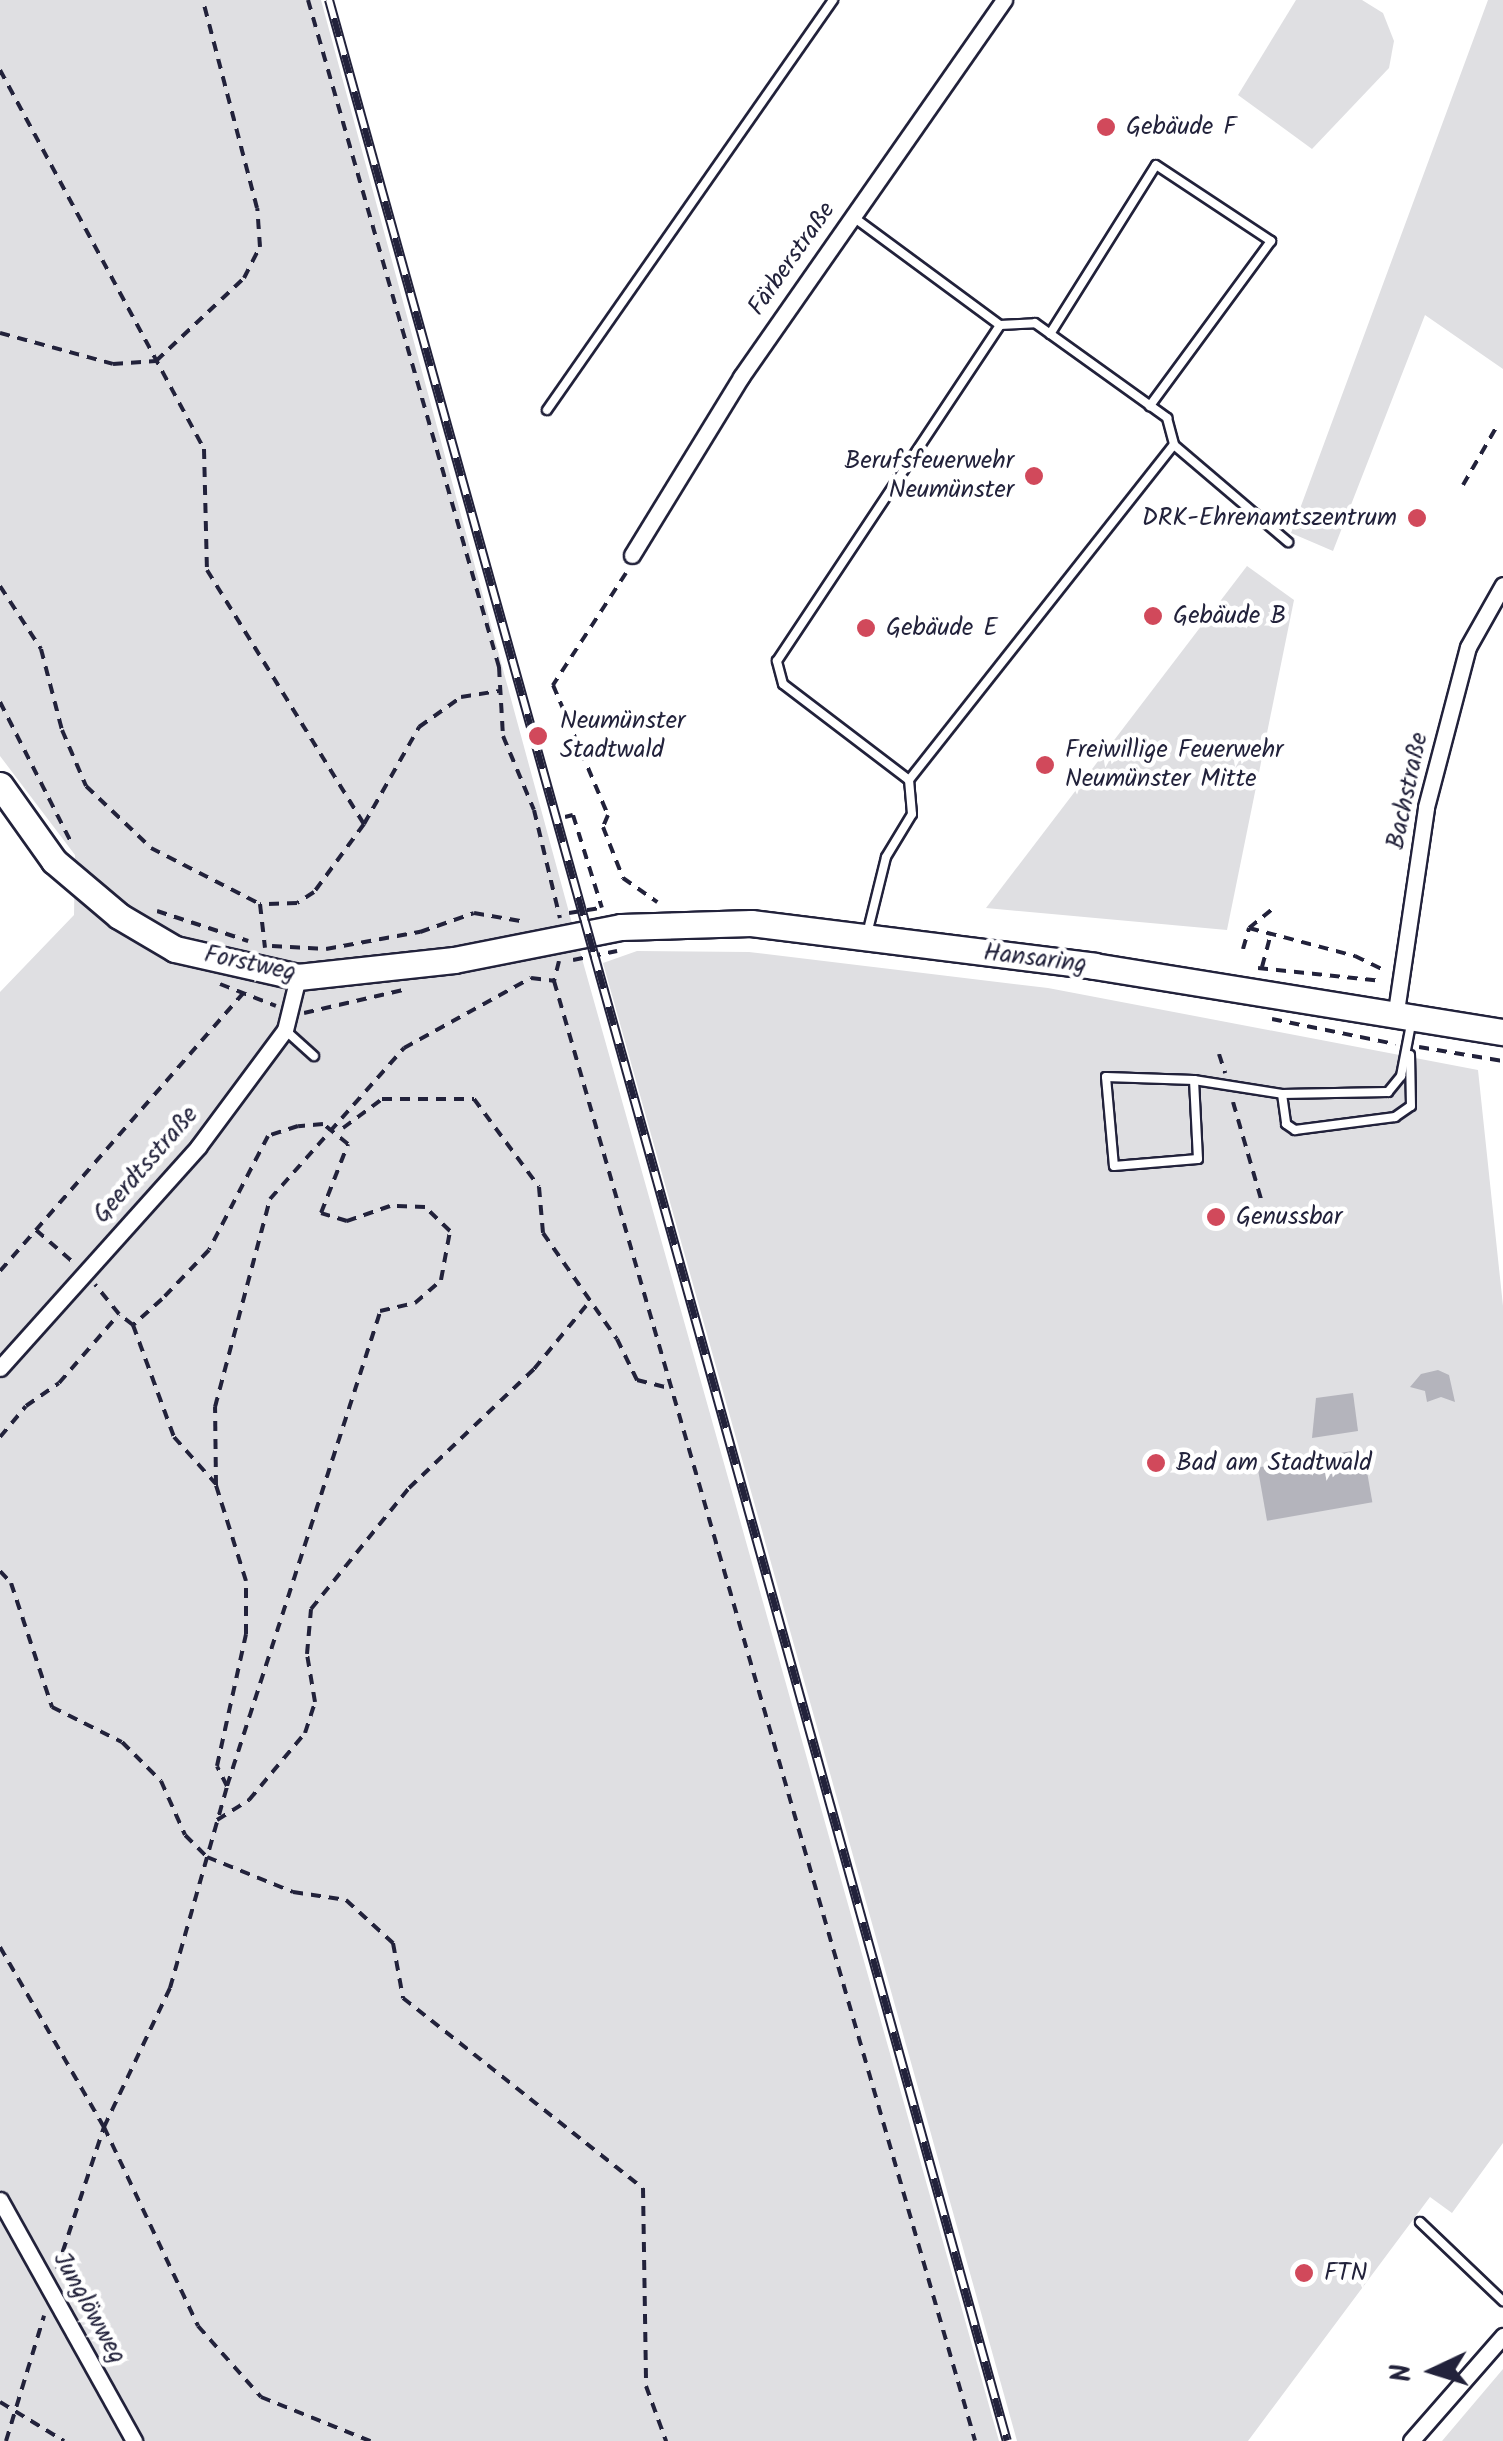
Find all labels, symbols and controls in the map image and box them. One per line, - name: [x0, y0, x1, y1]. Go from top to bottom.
- place label: Gebäude F: [1126, 112, 1236, 142]
- marker: Gebäude F: [1095, 116, 1117, 138]
- street label: Färberstraße: [742, 196, 842, 322]
- place label: Berufsfeuerwehr Neumünster: [845, 447, 1014, 506]
- marker: Berufsfeuerwehr Neumünster: [1023, 465, 1045, 487]
- place label: DRK-Ehrenamtszentrum: [1142, 503, 1397, 533]
- marker: DRK-Ehrenamtszentrum: [1406, 507, 1428, 529]
- place label: Gebäude B: [1173, 601, 1286, 631]
- marker: Gebäude B: [1142, 605, 1164, 627]
- place label: Gebäude E: [886, 613, 998, 643]
- marker: Gebäude E: [855, 617, 877, 639]
- place label: Neumünster Stadtwald: [560, 707, 685, 766]
- marker: Neumünster Stadtwald: [525, 723, 551, 749]
- street label: Bachstraße: [1381, 730, 1435, 852]
- place label: Freiwillige Feuerwehr Neumünster Mitte: [1065, 736, 1283, 795]
- marker: Freiwillige Feuerwehr Neumünster Mitte: [1034, 754, 1056, 776]
- street label: Hansaring: [982, 938, 1088, 980]
- street label: Forstweg: [201, 940, 299, 988]
- street label: Geerdtsstraße: [87, 1100, 205, 1230]
- place label: Genussbar: [1236, 1202, 1342, 1232]
- marker: Genussbar: [1205, 1206, 1227, 1228]
- place label: Bad am Stadtwald: [1176, 1448, 1372, 1478]
- marker: Bad am Stadtwald: [1145, 1452, 1167, 1474]
- street label: Junglöwweg: [46, 2247, 132, 2369]
- place label: FTN: [1324, 2258, 1367, 2288]
- marker: FTN: [1293, 2262, 1315, 2284]
- north arrow: [1383, 2321, 1483, 2421]
- text: N: [1380, 2363, 1426, 2384]

